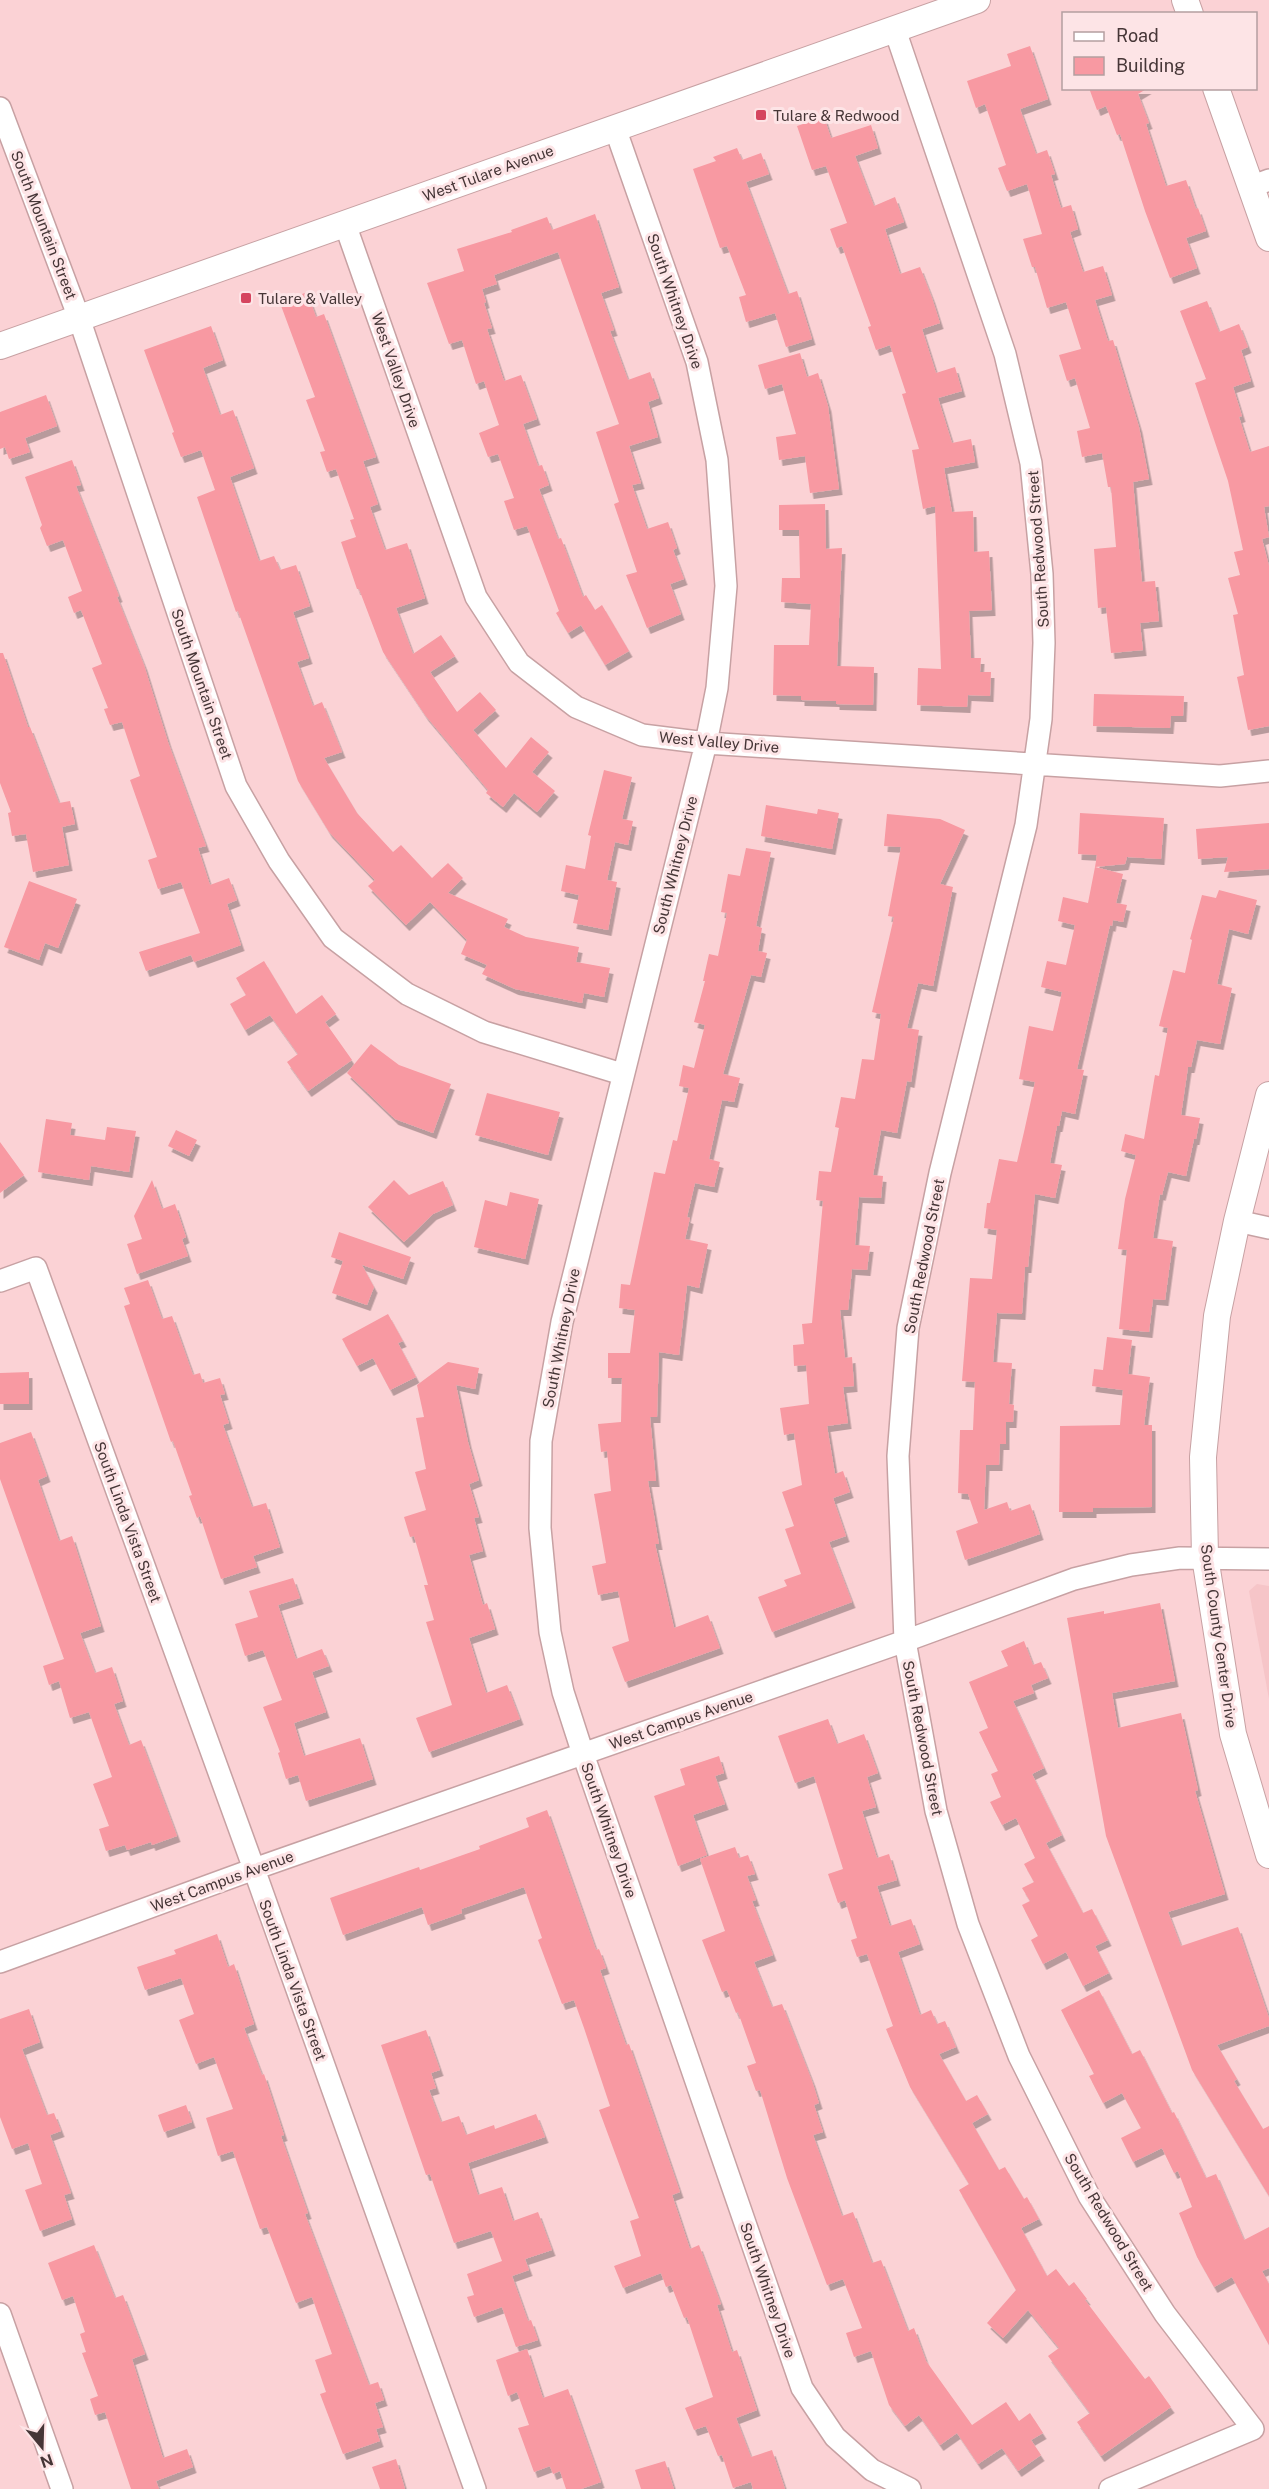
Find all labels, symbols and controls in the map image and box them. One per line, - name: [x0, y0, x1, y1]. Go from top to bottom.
- legend: [1062, 12, 1257, 90]
- text: Road: [1116, 25, 1159, 46]
- text: Building: [1116, 55, 1185, 76]
- place label: Tulare & Redwood: [773, 107, 900, 124]
- marker: Tulare & Redwood: [754, 108, 768, 122]
- street label: West Tulare Avenue: [420, 141, 556, 205]
- street label: South Mountain Street: [8, 148, 80, 302]
- street label: South Whitney Drive: [644, 231, 706, 371]
- place label: Tulare & Valley: [258, 290, 362, 307]
- marker: Tulare & Valley: [239, 291, 253, 305]
- street label: West Valley Drive: [368, 310, 424, 430]
- street label: South Redwood Street: [1024, 470, 1052, 628]
- street label: South Mountain Street: [168, 606, 236, 762]
- street label: West Valley Drive: [658, 728, 780, 756]
- street label: South Whitney Drive: [650, 794, 700, 936]
- street label: South Redwood Street: [901, 1177, 947, 1335]
- street label: South Whitney Drive: [539, 1267, 583, 1409]
- street label: South Linda Vista Street: [91, 1439, 165, 1605]
- street label: South County Center Drive: [1198, 1543, 1240, 1729]
- street label: South Redwood Street: [900, 1659, 946, 1817]
- street label: West Campus Avenue: [607, 1687, 755, 1753]
- street label: South Whitney Drive: [578, 1760, 640, 1900]
- street label: West Campus Avenue: [148, 1847, 296, 1915]
- street label: South Linda Vista Street: [256, 1897, 330, 2063]
- street label: South Redwood Street: [1061, 2150, 1157, 2294]
- street label: South Whitney Drive: [737, 2220, 799, 2360]
- north arrow: [12, 2417, 72, 2477]
- text: N: [38, 2450, 56, 2472]

